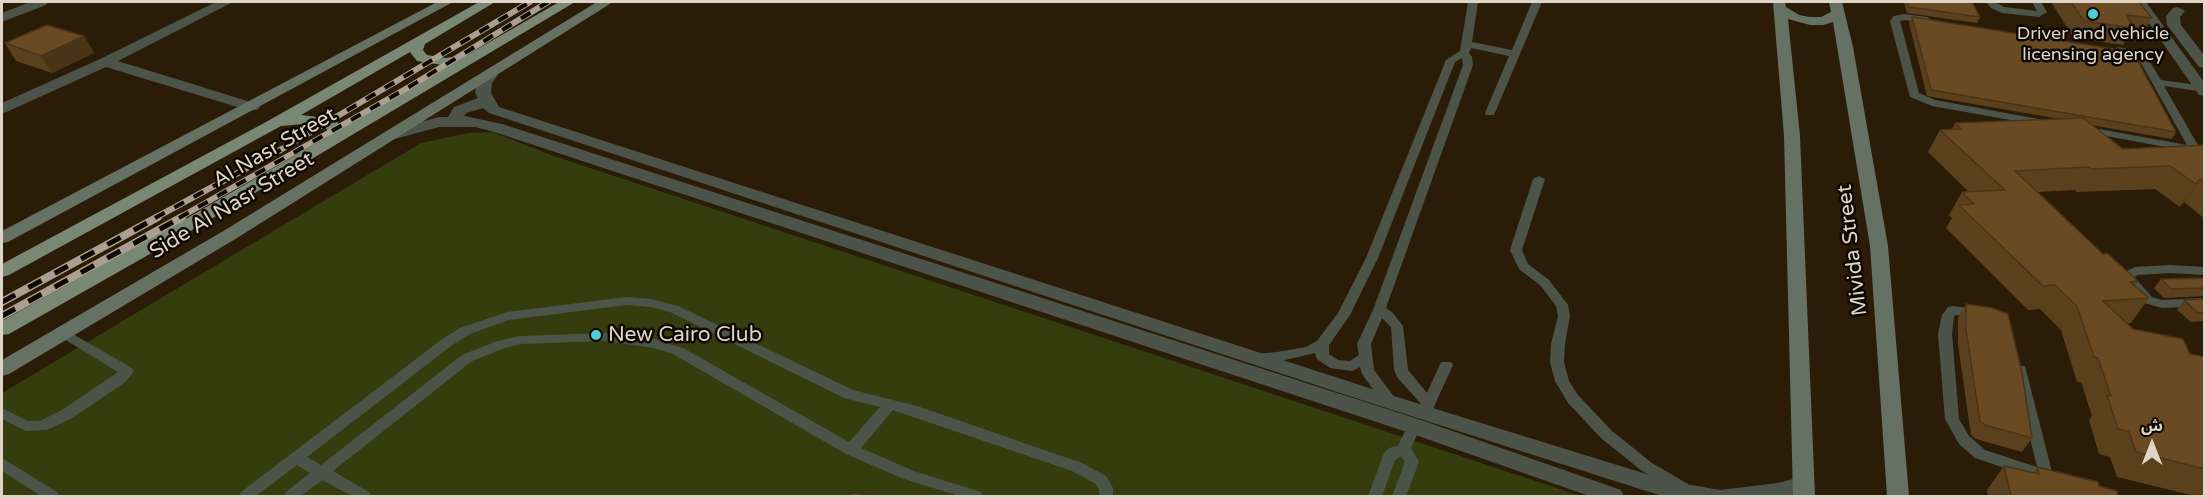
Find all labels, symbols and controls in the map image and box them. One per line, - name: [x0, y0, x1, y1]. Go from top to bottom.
- marker: Driver and vehicle licensing agency: [2086, 7, 2100, 21]
- place label: Driver and vehicle licensing agency: [2017, 23, 2169, 66]
- street label: Al Nasr Street: [209, 102, 341, 194]
- street label: Side Al Nasr Street: [145, 147, 319, 265]
- street label: Mivida Street: [1832, 183, 1874, 317]
- place label: New Cairo Club: [608, 322, 762, 348]
- marker: New Cairo Club: [589, 328, 603, 342]
- north arrow: [2122, 414, 2182, 474]
- text: ش: [2141, 416, 2163, 436]

